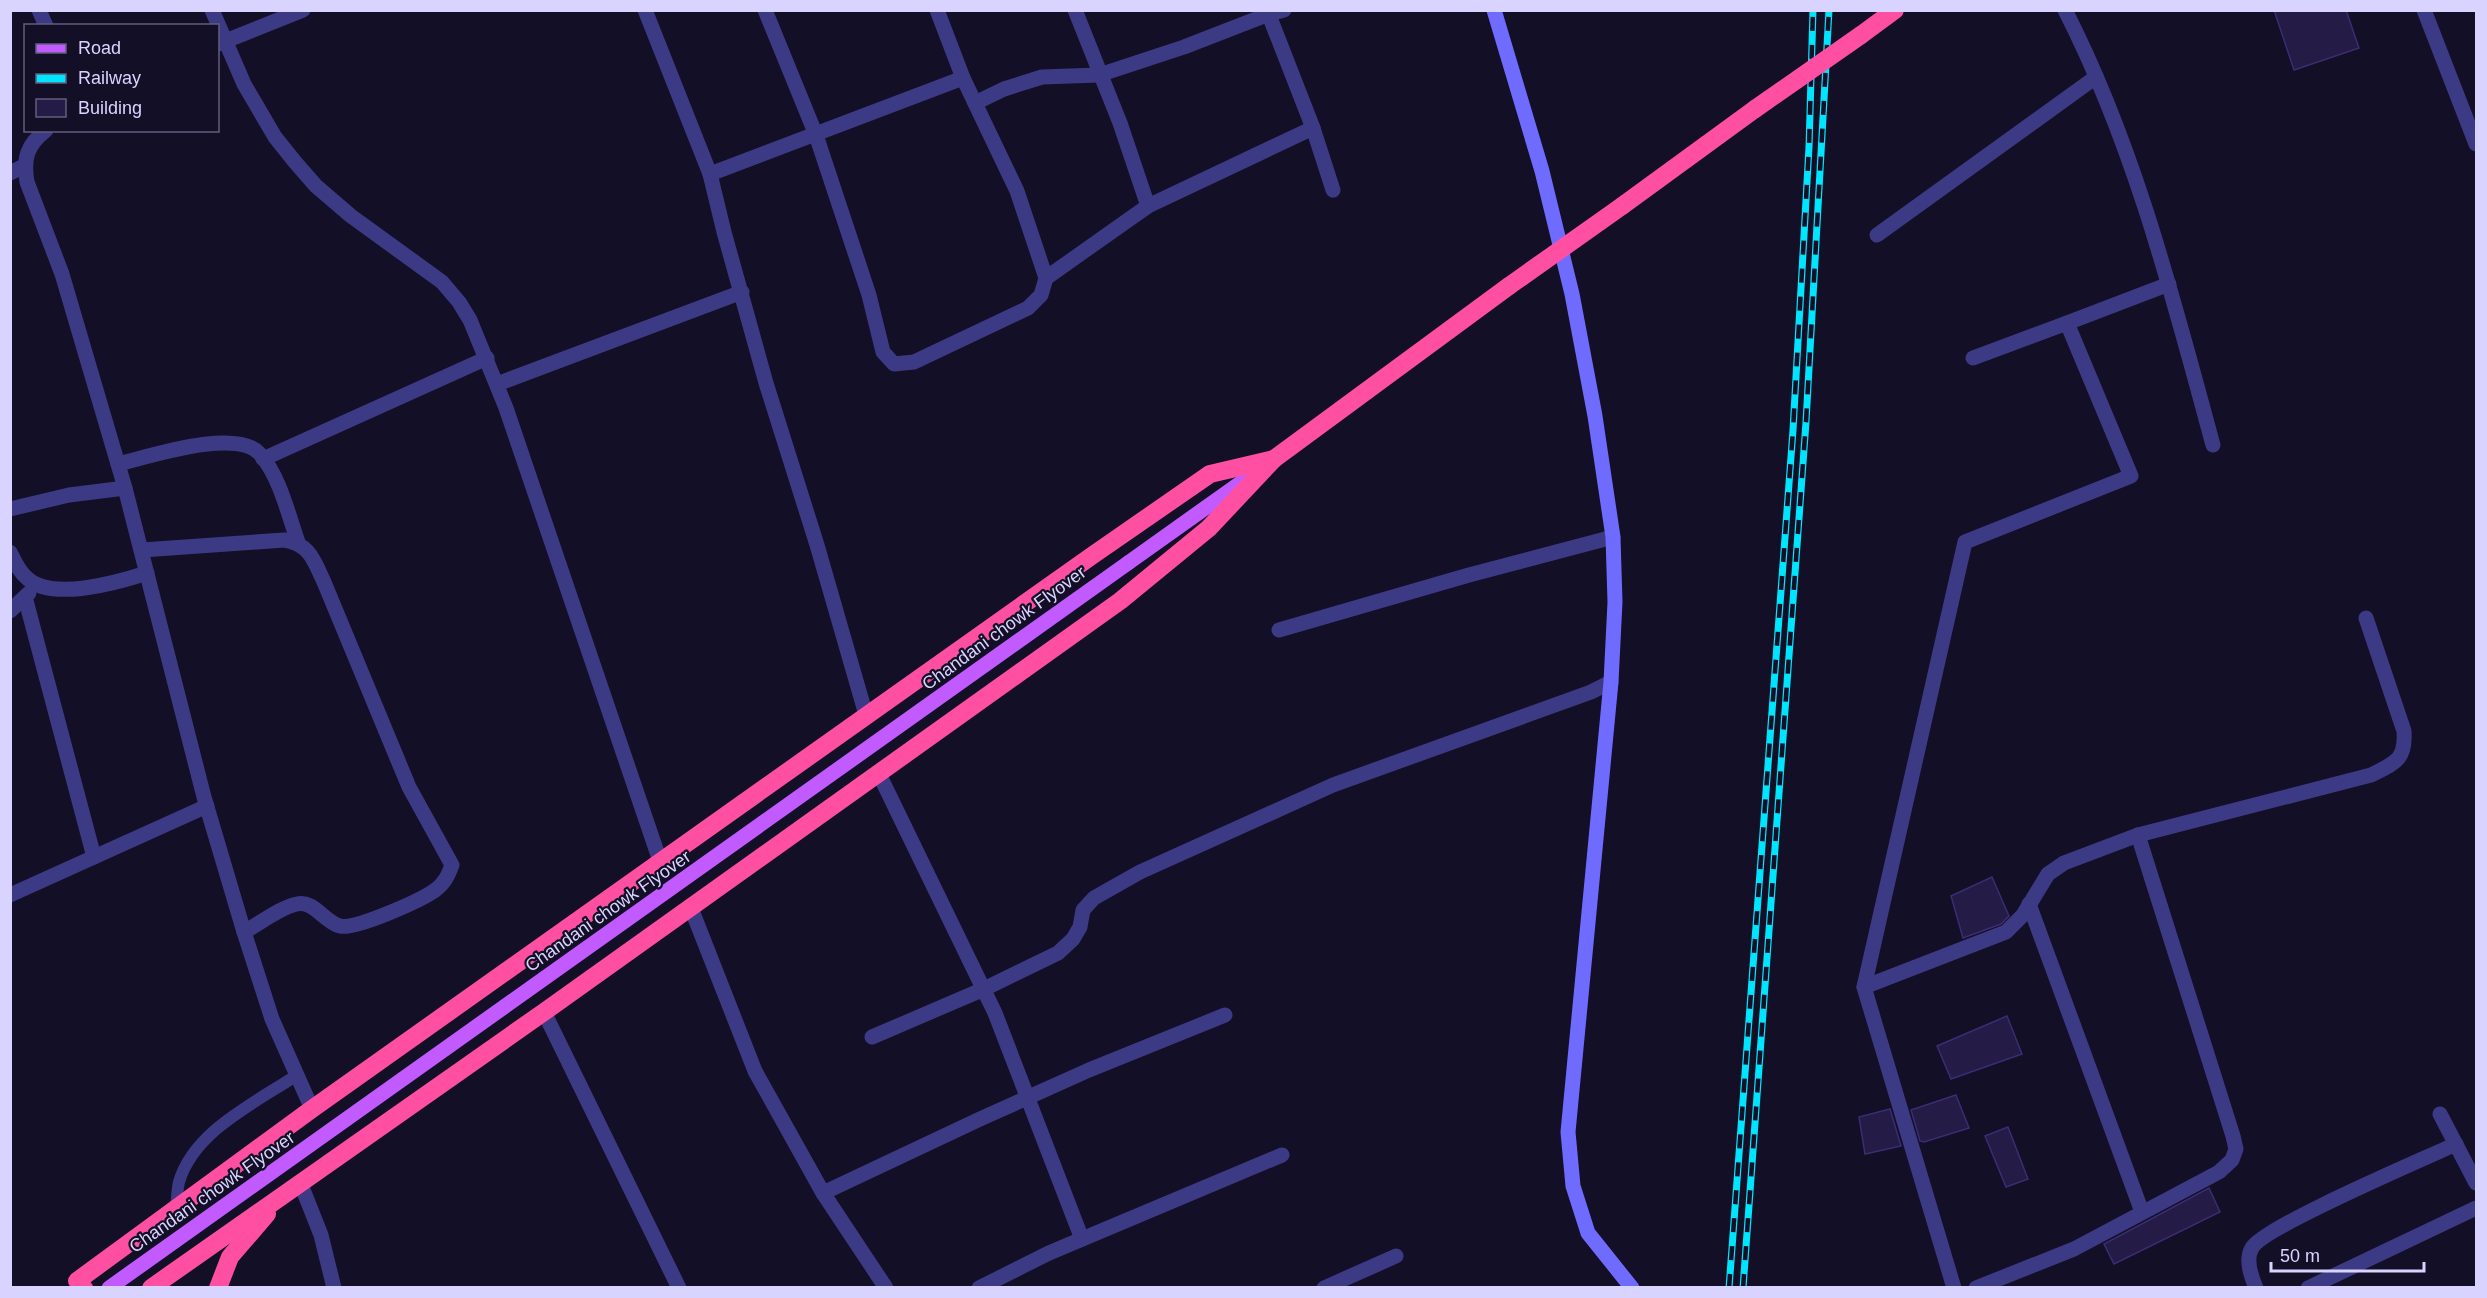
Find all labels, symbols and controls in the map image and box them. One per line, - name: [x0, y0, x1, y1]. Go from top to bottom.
- legend: [24, 24, 219, 132]
- text: Road: [78, 38, 121, 58]
- text: Railway: [78, 68, 141, 88]
- text: Building: [78, 98, 142, 118]
- street label: Chandani chowk Flyover: [918, 562, 1090, 694]
- street label: Chandani chowk Flyover: [522, 846, 694, 976]
- street label: Chandani chowk Flyover: [126, 1127, 298, 1257]
- scale bar: [2271, 1235, 2424, 1273]
- text: 50 m: [2280, 1246, 2320, 1266]

